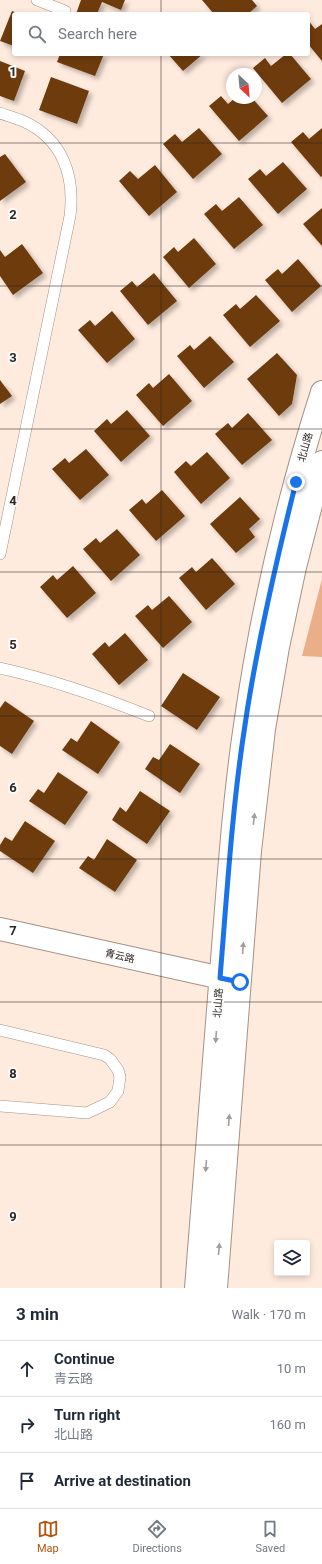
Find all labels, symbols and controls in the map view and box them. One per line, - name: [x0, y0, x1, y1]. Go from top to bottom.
- search box: [12, 12, 310, 56]
- icon: search: [26, 23, 48, 45]
- text: Search here: [58, 25, 137, 43]
- text: 1: [9, 64, 17, 79]
- north arrow: [226, 68, 262, 104]
- text: 2: [9, 207, 17, 222]
- text: 3: [9, 350, 17, 365]
- street label: 北山路: [296, 431, 314, 463]
- route end: [287, 473, 305, 491]
- text: 4: [9, 493, 17, 508]
- text: 5: [9, 637, 17, 652]
- text: 6: [9, 780, 17, 795]
- one-way arrow: [251, 812, 257, 825]
- text: 7: [9, 923, 17, 938]
- one-way arrow: [239, 942, 246, 954]
- street label: 青云路: [104, 947, 136, 965]
- route start: [231, 973, 249, 991]
- street label: 北山路: [211, 988, 225, 1018]
- one-way arrow: [212, 1031, 219, 1043]
- text: 8: [9, 1066, 17, 1081]
- one-way arrow: [226, 1114, 233, 1126]
- one-way arrow: [202, 1160, 209, 1173]
- text: 9: [9, 1209, 17, 1224]
- map controls: [274, 1240, 310, 1276]
- button: layers: [274, 1240, 310, 1276]
- one-way arrow: [216, 1243, 223, 1255]
- text: 3 min: [16, 1304, 59, 1324]
- text: Walk · 170 m: [231, 1307, 306, 1322]
- text: Continue: [54, 1350, 115, 1368]
- icon: ahead: [16, 1358, 38, 1380]
- text: 10 m: [277, 1361, 306, 1376]
- text: 青云路: [54, 1371, 93, 1386]
- text: Turn right: [54, 1406, 120, 1424]
- icon: right: [16, 1414, 38, 1436]
- text: 160 m: [269, 1417, 306, 1432]
- text: 北山路: [54, 1427, 93, 1442]
- icon: arrive: [16, 1470, 38, 1492]
- text: Arrive at destination: [54, 1472, 191, 1490]
- tab: Map: [37, 1518, 59, 1555]
- tab: Directions: [132, 1518, 182, 1555]
- tab: Saved: [255, 1518, 285, 1555]

